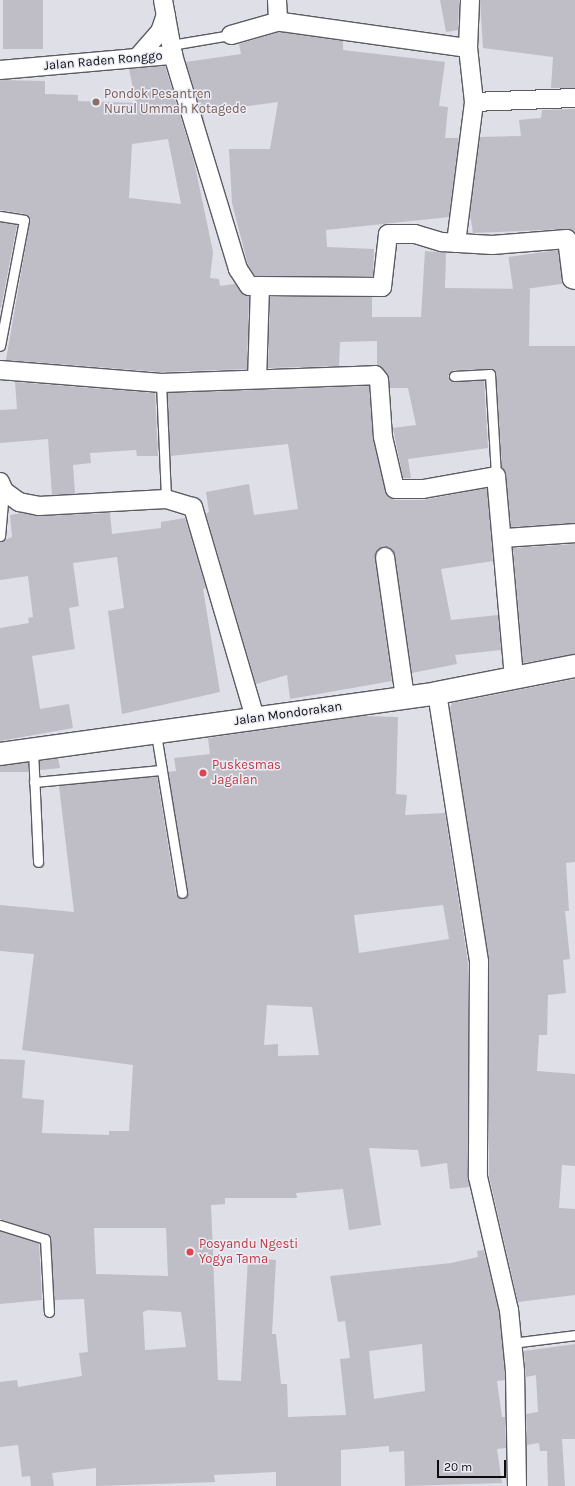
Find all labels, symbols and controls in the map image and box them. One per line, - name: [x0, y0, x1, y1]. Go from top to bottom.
- street label: Jalan Raden Ronggo: [43, 48, 163, 74]
- place label: Pondok Pesantren Nurul Ummah Kotagede: [104, 87, 246, 118]
- marker: Pondok Pesantren Nurul Ummah Kotagede: [91, 97, 101, 107]
- street label: Jalan Mondorakan: [233, 699, 343, 729]
- place label: Puskesmas Jagalan: [212, 758, 281, 789]
- marker: Puskesmas Jagalan: [197, 767, 209, 779]
- place label: Posyandu Ngesti Yogya Tama: [199, 1237, 298, 1268]
- marker: Posyandu Ngesti Yogya Tama: [184, 1246, 196, 1258]
- scale bar: [439, 1452, 508, 1478]
- text: 20 m: [444, 1460, 472, 1474]

